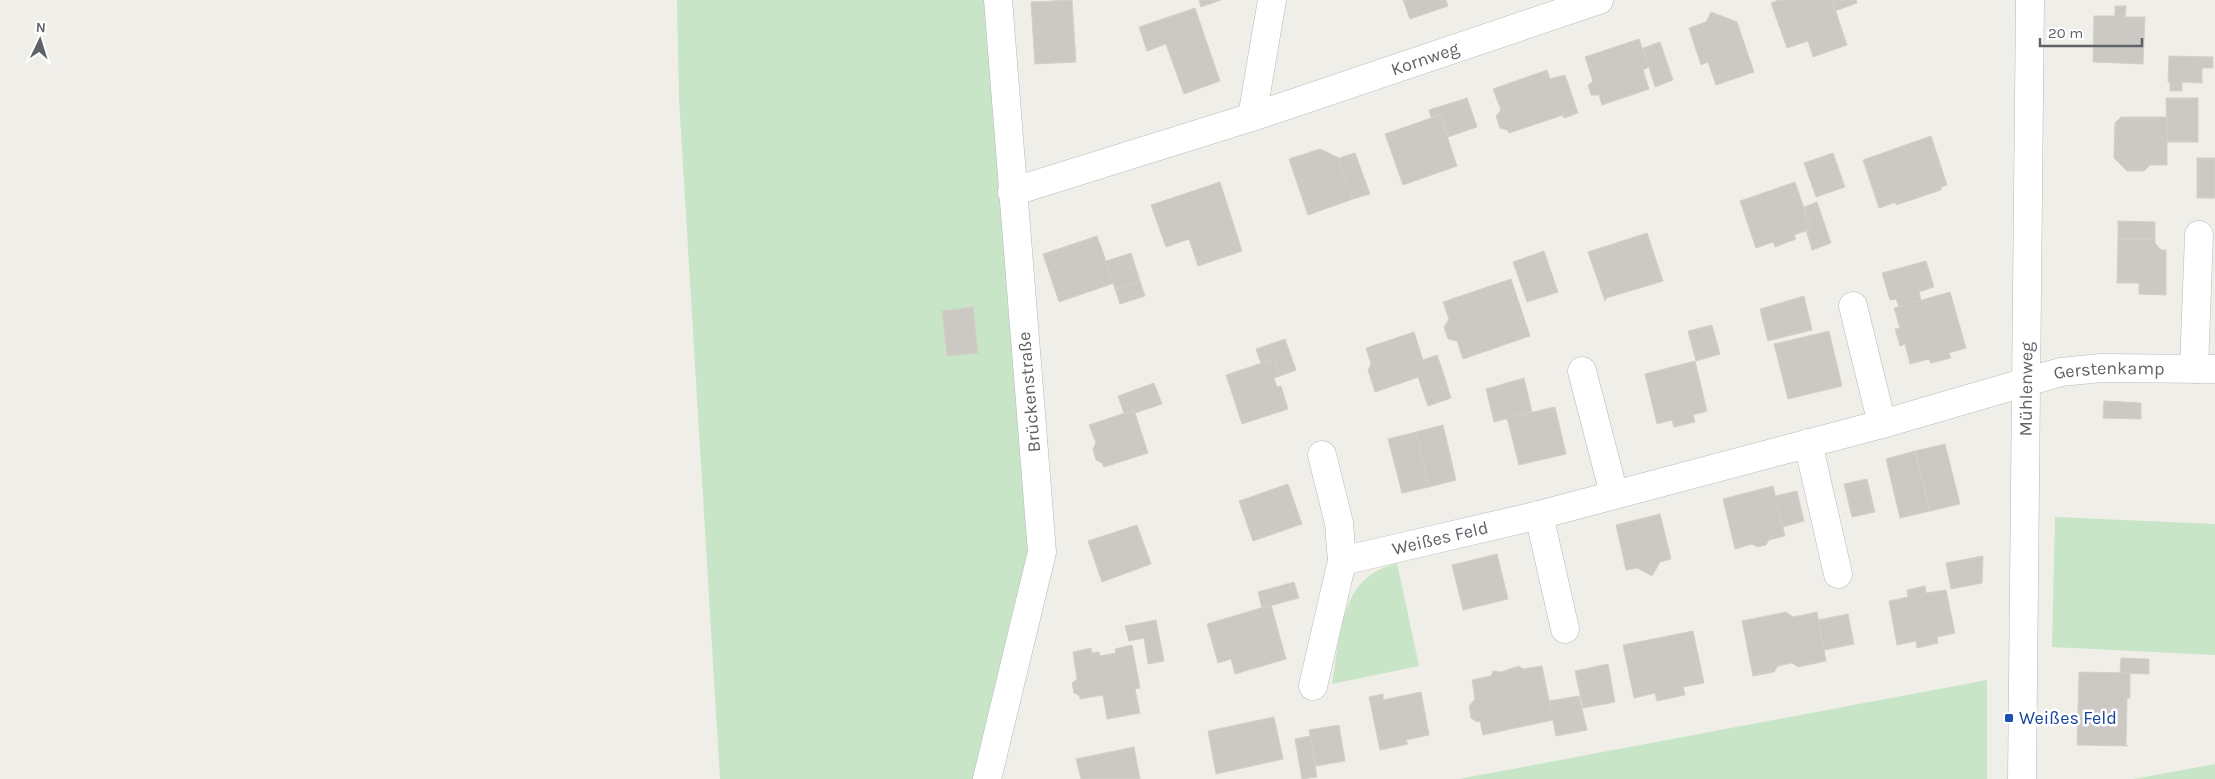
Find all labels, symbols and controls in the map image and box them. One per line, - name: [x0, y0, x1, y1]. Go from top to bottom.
- north arrow: [15, 15, 65, 65]
- scale bar: [2040, 15, 2142, 47]
- text: N: [35, 19, 46, 36]
- text: 20 m: [2048, 24, 2083, 42]
- street label: Kornweg: [1388, 37, 1462, 80]
- street label: Brückenstraße: [1013, 331, 1045, 453]
- street label: Mühlenweg: [2015, 342, 2037, 436]
- street label: Gerstenkamp: [2051, 357, 2165, 385]
- street label: Weißes Feld: [1390, 516, 1490, 560]
- place label: Weißes Feld: [2019, 707, 2117, 729]
- marker: Weißes Feld: [2003, 712, 2015, 724]

